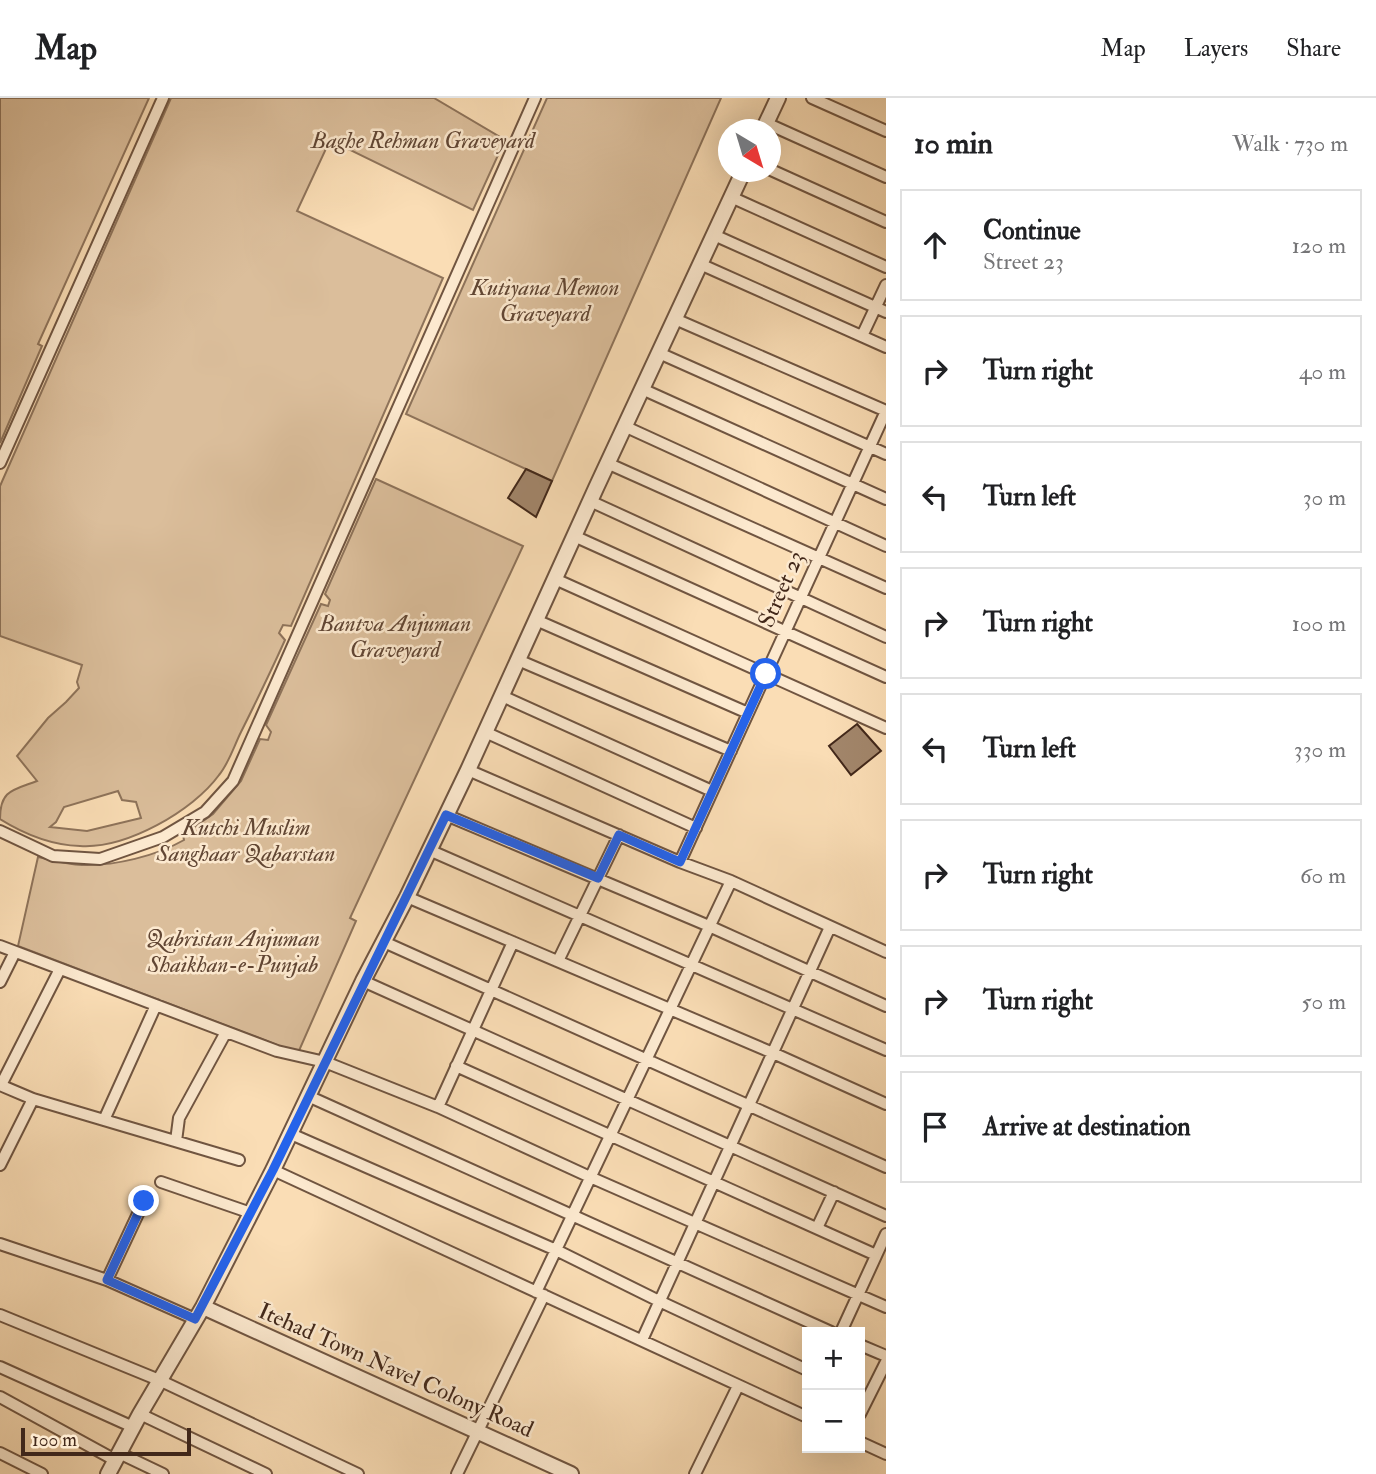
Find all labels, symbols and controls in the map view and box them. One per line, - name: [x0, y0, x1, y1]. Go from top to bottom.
- text: Map: [35, 28, 97, 69]
- text: Map: [1101, 33, 1146, 64]
- text: Layers: [1184, 33, 1248, 64]
- text: Share: [1286, 33, 1341, 64]
- north arrow: [718, 119, 781, 182]
- text: 10 min: [914, 125, 993, 162]
- park label: Baghe Rehman Graveyard: [310, 126, 536, 155]
- text: Walk · 730 m: [1232, 129, 1348, 158]
- text: Continue: [983, 215, 1081, 247]
- icon: ahead: [916, 226, 954, 264]
- text: 120 m: [1292, 231, 1346, 260]
- text: Street 23: [983, 247, 1064, 276]
- park label: Kutiyana Memon Graveyard: [470, 273, 620, 328]
- icon: right: [916, 352, 954, 390]
- text: Turn right: [983, 355, 1093, 387]
- text: 40 m: [1299, 357, 1346, 386]
- icon: left: [916, 478, 954, 516]
- text: Turn left: [983, 481, 1076, 513]
- text: 30 m: [1303, 483, 1346, 512]
- street label: Street 23: [751, 546, 811, 632]
- icon: right: [916, 604, 954, 642]
- text: Turn right: [983, 607, 1093, 639]
- park label: Bantva Anjuman Graveyard: [318, 609, 471, 664]
- text: 100 m: [1292, 609, 1346, 638]
- route start: [750, 658, 781, 689]
- icon: left: [916, 730, 954, 768]
- text: Turn left: [983, 733, 1076, 765]
- text: 330 m: [1294, 735, 1346, 764]
- park label: Kutchi Muslim Sanghaar Qabarstan: [156, 813, 336, 868]
- icon: right: [916, 856, 954, 894]
- text: Turn right: [983, 859, 1093, 891]
- text: 60 m: [1300, 861, 1346, 890]
- park label: Qabristan Anjuman Shaikhan-e-Punjab: [146, 924, 320, 979]
- icon: right: [916, 982, 954, 1020]
- text: Turn right: [983, 985, 1093, 1017]
- text: 50 m: [1302, 987, 1346, 1016]
- icon: arrive: [916, 1108, 954, 1146]
- text: Arrive at destination: [983, 1111, 1191, 1143]
- route end: [128, 1185, 159, 1216]
- street label: Itehad Town Navel Colony Road: [254, 1296, 538, 1444]
- map controls: [802, 1327, 865, 1453]
- button: +: [802, 1327, 865, 1390]
- button: −: [802, 1390, 865, 1453]
- scale bar: [21, 1425, 191, 1457]
- text: 100 m: [32, 1428, 77, 1452]

